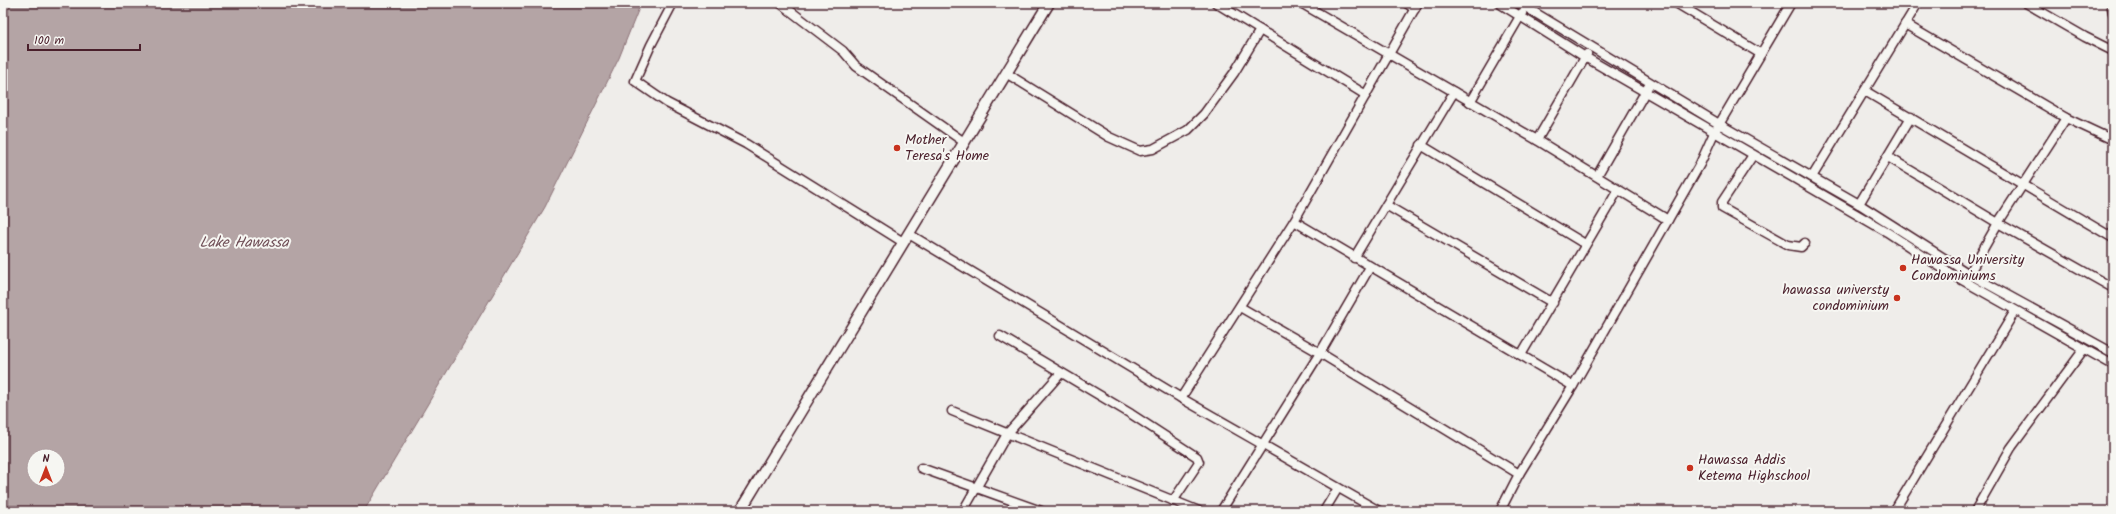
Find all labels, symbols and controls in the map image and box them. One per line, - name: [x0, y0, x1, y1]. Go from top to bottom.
- scale bar: [28, 26, 140, 52]
- text: 100 m: [34, 31, 65, 50]
- place label: Mother Teresa's Home: [905, 129, 990, 167]
- marker: Mother Teresa's Home: [892, 143, 902, 153]
- water label: Lake Hawassa: [199, 231, 289, 255]
- place label: Hawassa University Condominiums: [1911, 249, 2025, 287]
- marker: Hawassa University Condominiums: [1898, 263, 1908, 273]
- place label: hawassa universty condominium: [1783, 279, 1889, 317]
- marker: hawassa universty condominium: [1892, 293, 1902, 303]
- north arrow: [26, 448, 66, 488]
- place label: Hawassa Addis Ketema Highschool: [1698, 449, 1811, 487]
- text: N: [43, 450, 50, 468]
- marker: Hawassa Addis Ketema Highschool: [1685, 463, 1695, 473]

